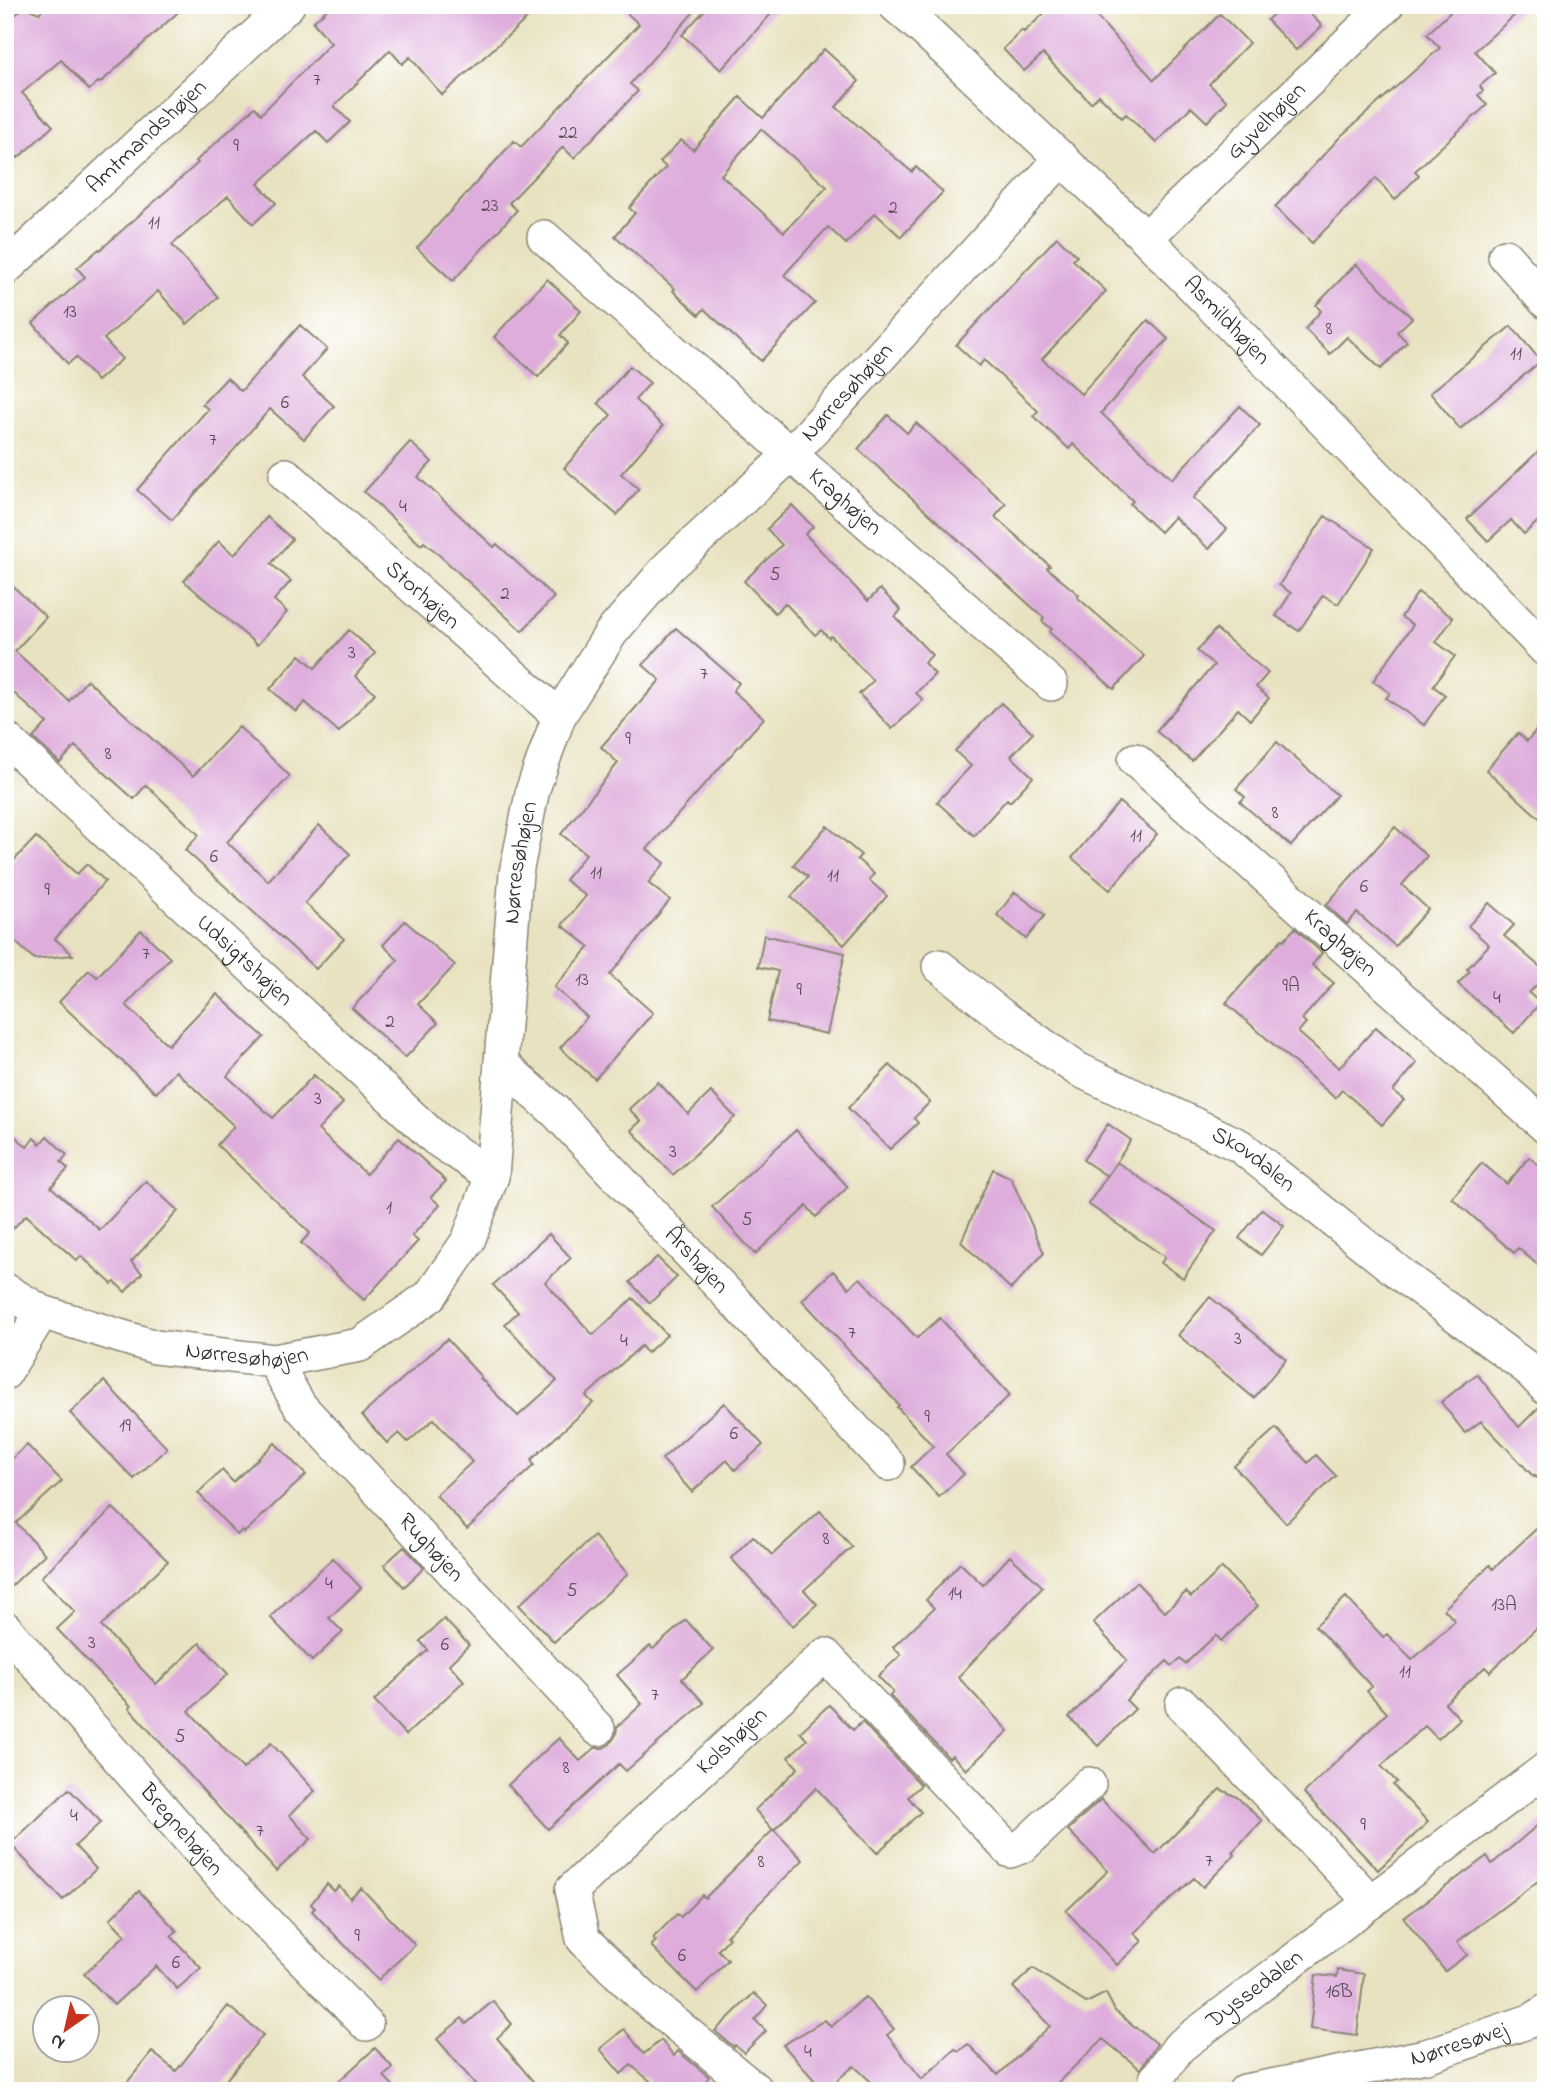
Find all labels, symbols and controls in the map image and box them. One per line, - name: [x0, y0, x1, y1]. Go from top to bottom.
- house number: 7: [313, 67, 321, 94]
- street label: Amtmandshøjen: [79, 72, 215, 202]
- street label: Gyvelhøjen: [1219, 75, 1314, 168]
- house number: 22: [559, 120, 577, 147]
- house number: 9: [233, 133, 239, 160]
- house number: 23: [481, 193, 499, 220]
- house number: 2: [888, 195, 898, 222]
- house number: 11: [148, 210, 160, 237]
- street label: Asmildhøjen: [1175, 269, 1278, 373]
- house number: 13: [63, 299, 77, 326]
- house number: 8: [1325, 316, 1333, 343]
- street label: Nørresøhøjen: [793, 336, 901, 449]
- house number: 11: [1510, 341, 1522, 368]
- house number: 6: [281, 390, 289, 417]
- house number: 7: [209, 427, 217, 454]
- street label: Kraghøjen: [801, 460, 889, 544]
- house number: 4: [399, 494, 407, 521]
- street label: Storhøjen: [378, 553, 467, 638]
- house number: 5: [770, 562, 781, 589]
- house number: 2: [500, 581, 510, 608]
- house number: 3: [348, 640, 356, 667]
- house number: 7: [700, 661, 708, 688]
- house number: 9: [625, 726, 631, 753]
- house number: 8: [104, 741, 112, 768]
- street label: Nørresøhøjen: [496, 798, 547, 925]
- house number: 8: [1271, 800, 1279, 827]
- house number: 11: [1130, 823, 1142, 850]
- house number: 6: [210, 844, 218, 871]
- house number: 11: [590, 860, 602, 887]
- house number: 11: [827, 863, 839, 890]
- house number: 6: [1360, 874, 1368, 901]
- house number: 9: [44, 877, 50, 904]
- street label: Kraghøjen: [1296, 901, 1384, 985]
- street label: Udsigtshøjen: [189, 907, 300, 1014]
- house number: 7: [142, 941, 150, 968]
- house number: 13: [575, 967, 589, 994]
- house number: 9A: [1282, 973, 1300, 1000]
- house number: 9: [796, 977, 802, 1004]
- house number: 4: [1493, 985, 1501, 1012]
- house number: 2: [385, 1009, 395, 1036]
- house number: 3: [314, 1086, 322, 1113]
- street label: Skovdalen: [1206, 1118, 1303, 1201]
- house number: 3: [669, 1139, 677, 1166]
- house number: 1: [386, 1195, 392, 1222]
- house number: 5: [742, 1207, 753, 1234]
- street label: Årshøjen: [656, 1219, 736, 1302]
- house number: 7: [848, 1320, 856, 1347]
- house number: 3: [1234, 1326, 1242, 1353]
- house number: 4: [620, 1328, 628, 1355]
- street label: Nørresøhøjen: [184, 1334, 311, 1378]
- house number: 9: [924, 1404, 930, 1431]
- house number: 19: [119, 1413, 131, 1440]
- house number: 6: [730, 1421, 738, 1448]
- street label: Rughøjen: [390, 1506, 471, 1590]
- house number: 8: [822, 1526, 830, 1553]
- house number: 4: [325, 1571, 333, 1598]
- house number: 5: [567, 1578, 578, 1605]
- house number: 14: [948, 1581, 962, 1608]
- house number: 13A: [1491, 1592, 1517, 1619]
- house number: 3: [88, 1630, 96, 1657]
- house number: 6: [441, 1632, 449, 1659]
- house number: 11: [1399, 1659, 1411, 1686]
- house number: 7: [651, 1682, 659, 1709]
- street label: Kolshøjen: [689, 1700, 775, 1783]
- house number: 5: [175, 1724, 186, 1751]
- house number: 8: [562, 1755, 570, 1782]
- street label: Bregnehøjen: [131, 1776, 231, 1884]
- house number: 4: [70, 1803, 78, 1830]
- house number: 9: [1360, 1812, 1366, 1839]
- house number: 7: [256, 1818, 264, 1845]
- house number: 7: [1205, 1848, 1213, 1875]
- house number: 8: [757, 1849, 765, 1876]
- house number: 9: [354, 1923, 360, 1950]
- street label: Dyssedalen: [1199, 1942, 1310, 2038]
- house number: 6: [678, 1943, 686, 1970]
- house number: 6: [172, 1950, 180, 1977]
- house number: 16B: [1325, 1979, 1353, 2006]
- north arrow: [32, 1994, 102, 2064]
- street label: Nørresøvej: [1408, 2013, 1513, 2075]
- text: N: [45, 2026, 71, 2056]
- house number: 4: [804, 2039, 812, 2066]

